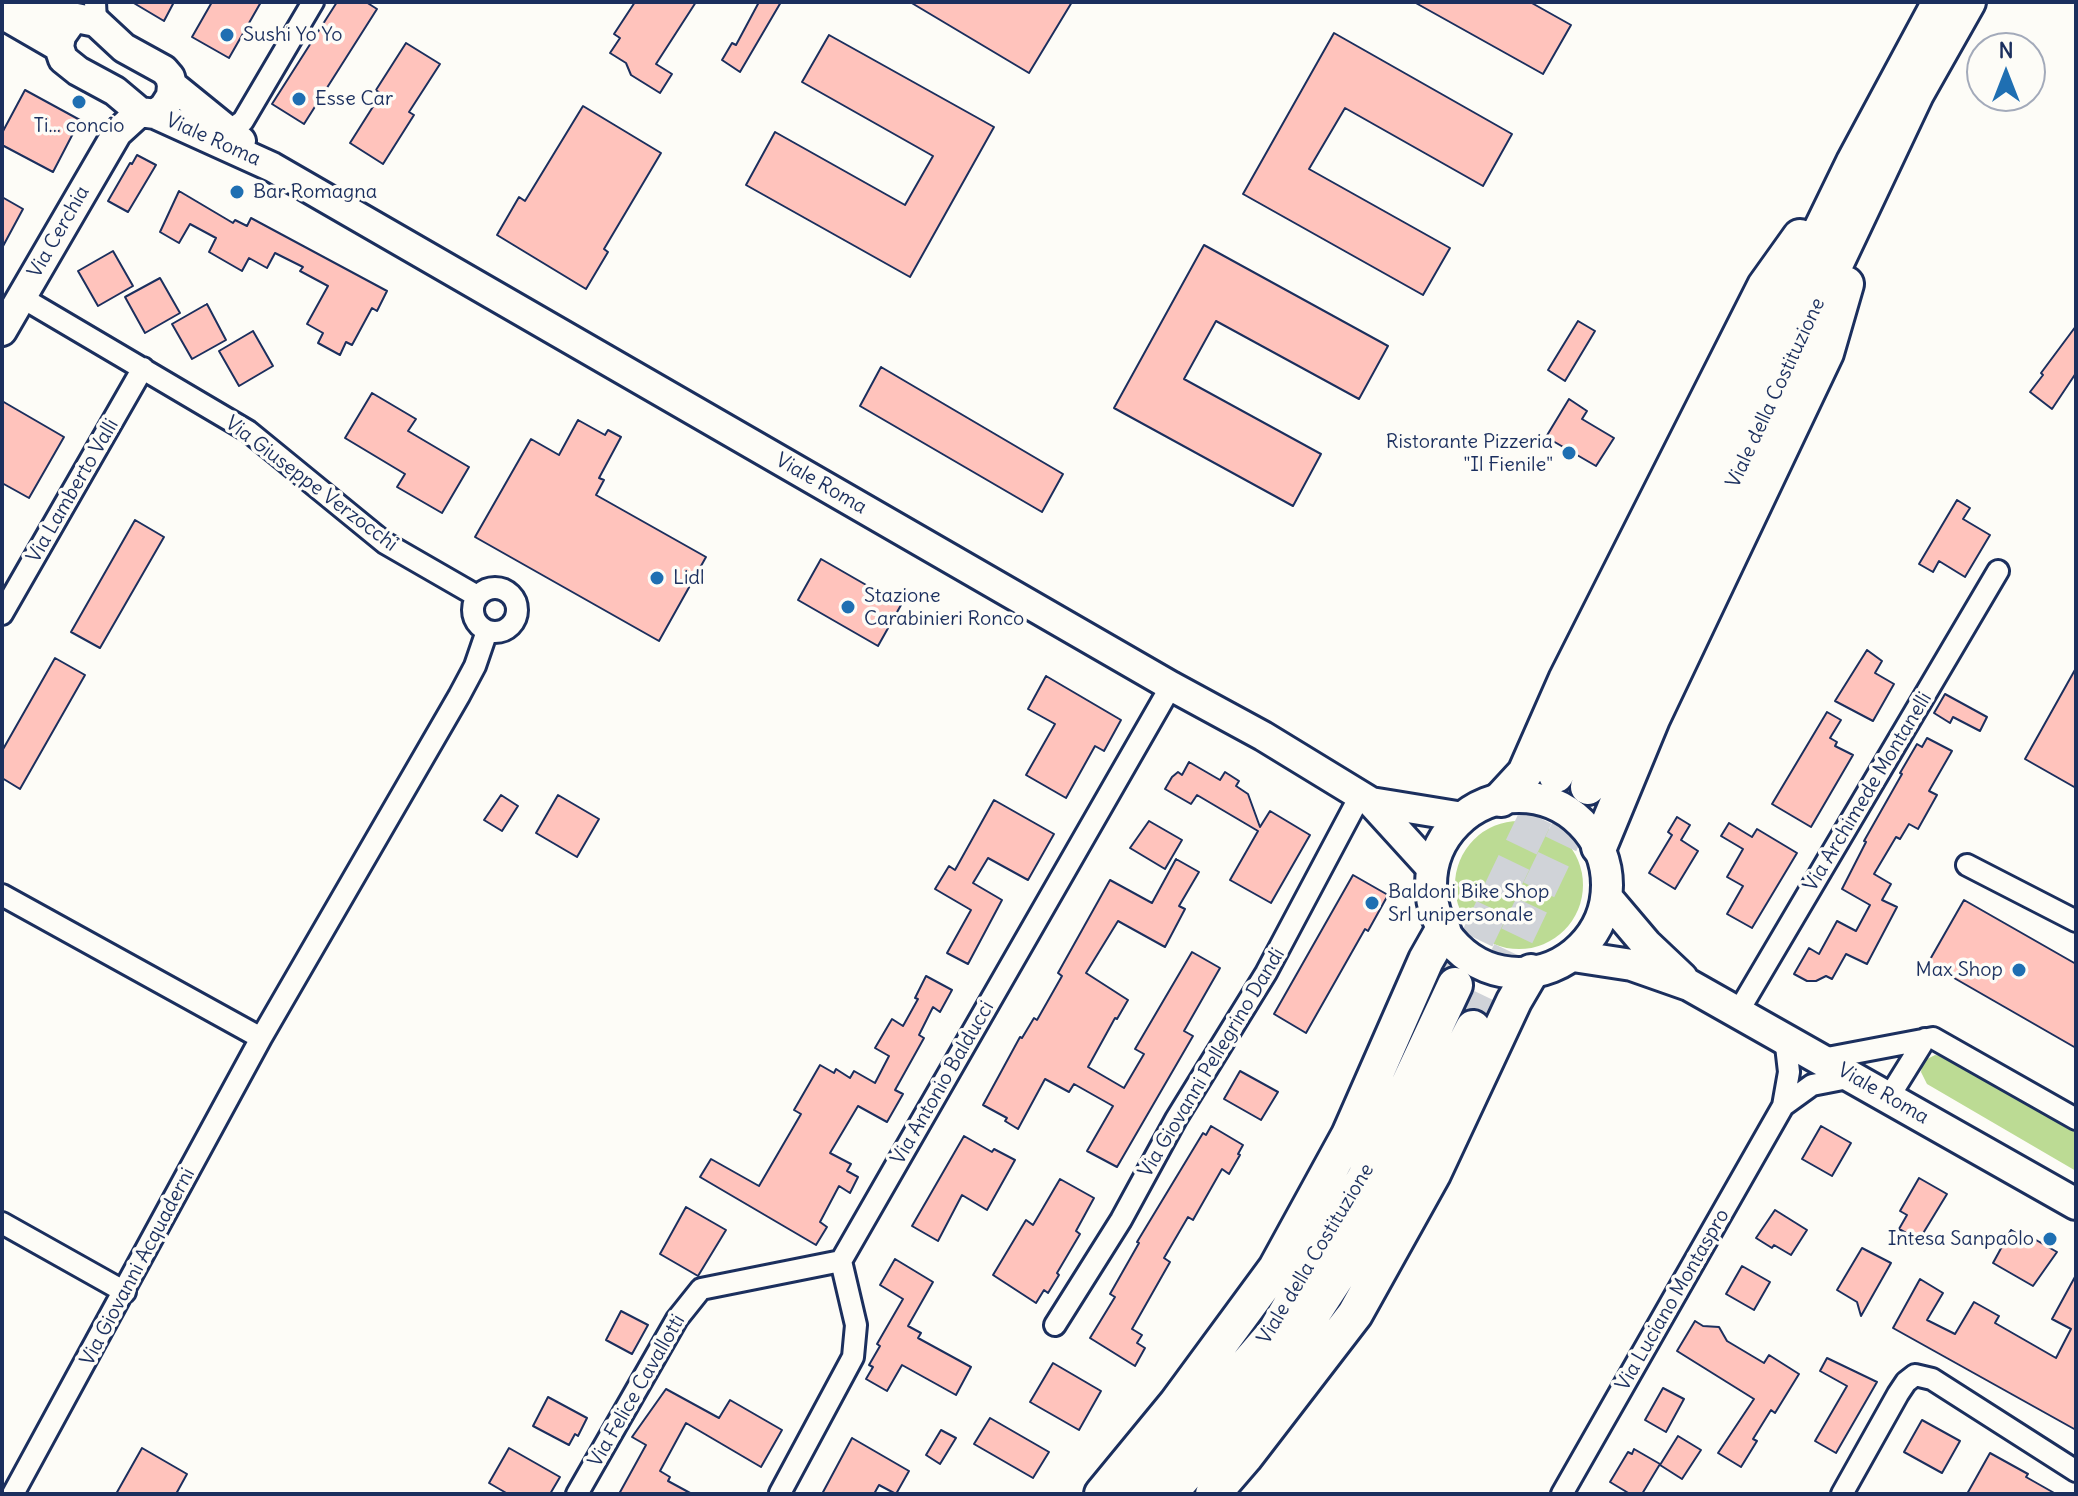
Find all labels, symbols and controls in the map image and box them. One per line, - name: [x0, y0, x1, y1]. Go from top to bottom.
- place label: Sushi Yo Yo: [243, 23, 342, 47]
- marker: Sushi Yo Yo: [218, 26, 236, 44]
- north arrow: [1966, 32, 2046, 112]
- text: N: [1998, 36, 2014, 64]
- place label: Esse Car: [315, 87, 393, 111]
- marker: Esse Car: [290, 90, 308, 108]
- marker: Ti... concio: [70, 93, 88, 111]
- street label: Viale Roma: [162, 108, 264, 172]
- place label: Ti... concio: [34, 114, 124, 138]
- place label: Bar Romagna: [253, 180, 377, 204]
- street label: Via Cerchia: [23, 182, 95, 282]
- marker: Bar Romagna: [228, 183, 246, 201]
- street label: Viale della Costituzione: [1721, 294, 1831, 492]
- street label: Via Giuseppe Verzocchi: [220, 411, 402, 557]
- street label: Via Lamberto Valli: [22, 415, 124, 567]
- place label: Ristorante Pizzeria "Il Fienile": [1386, 430, 1553, 477]
- marker: Ristorante Pizzeria "Il Fienile": [1560, 444, 1578, 462]
- street label: Viale Roma: [771, 448, 871, 520]
- place label: Lidl: [673, 566, 705, 590]
- marker: Lidl: [648, 569, 666, 587]
- place label: Stazione Carabinieri Ronco: [864, 584, 1024, 631]
- marker: Stazione Carabinieri Ronco: [839, 598, 857, 616]
- street label: Via Archimede Montanelli: [1799, 688, 1937, 896]
- place label: Baldoni Bike Shop Srl unipersonale: [1388, 880, 1549, 927]
- marker: Baldoni Bike Shop Srl unipersonale: [1363, 894, 1381, 912]
- street label: Via Giovanni Pellegrino Dandi: [1134, 944, 1290, 1182]
- place label: Max Shop: [1916, 958, 2003, 982]
- marker: Max Shop: [2010, 961, 2028, 979]
- street label: Via Antonio Balducci: [886, 997, 1000, 1169]
- street label: Viale Roma: [1833, 1058, 1933, 1130]
- street label: Viale della Costituzione: [1253, 1159, 1379, 1349]
- street label: Via Giovanni Acquaderni: [76, 1164, 200, 1370]
- street label: Via Luciano Montaspro: [1611, 1205, 1735, 1395]
- place label: Intesa Sanpaolo: [1888, 1227, 2034, 1251]
- marker: Intesa Sanpaolo: [2041, 1230, 2059, 1248]
- street label: Via Felice Cavallotti: [584, 1311, 690, 1471]

